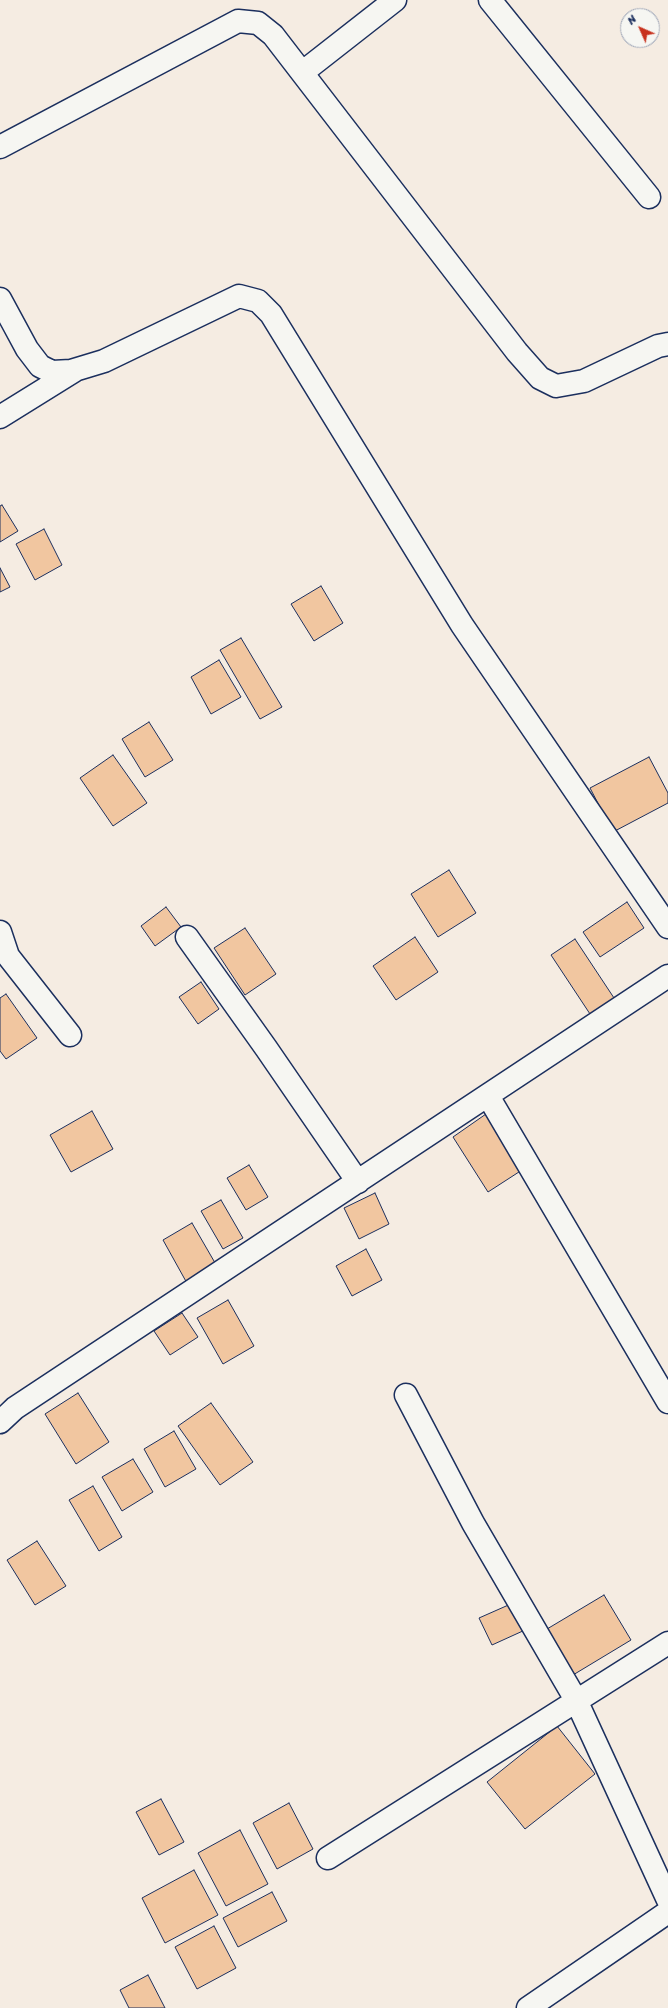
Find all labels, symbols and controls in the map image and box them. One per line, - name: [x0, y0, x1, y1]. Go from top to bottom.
- north arrow: [620, 8, 660, 48]
- text: N: [622, 10, 641, 29]

